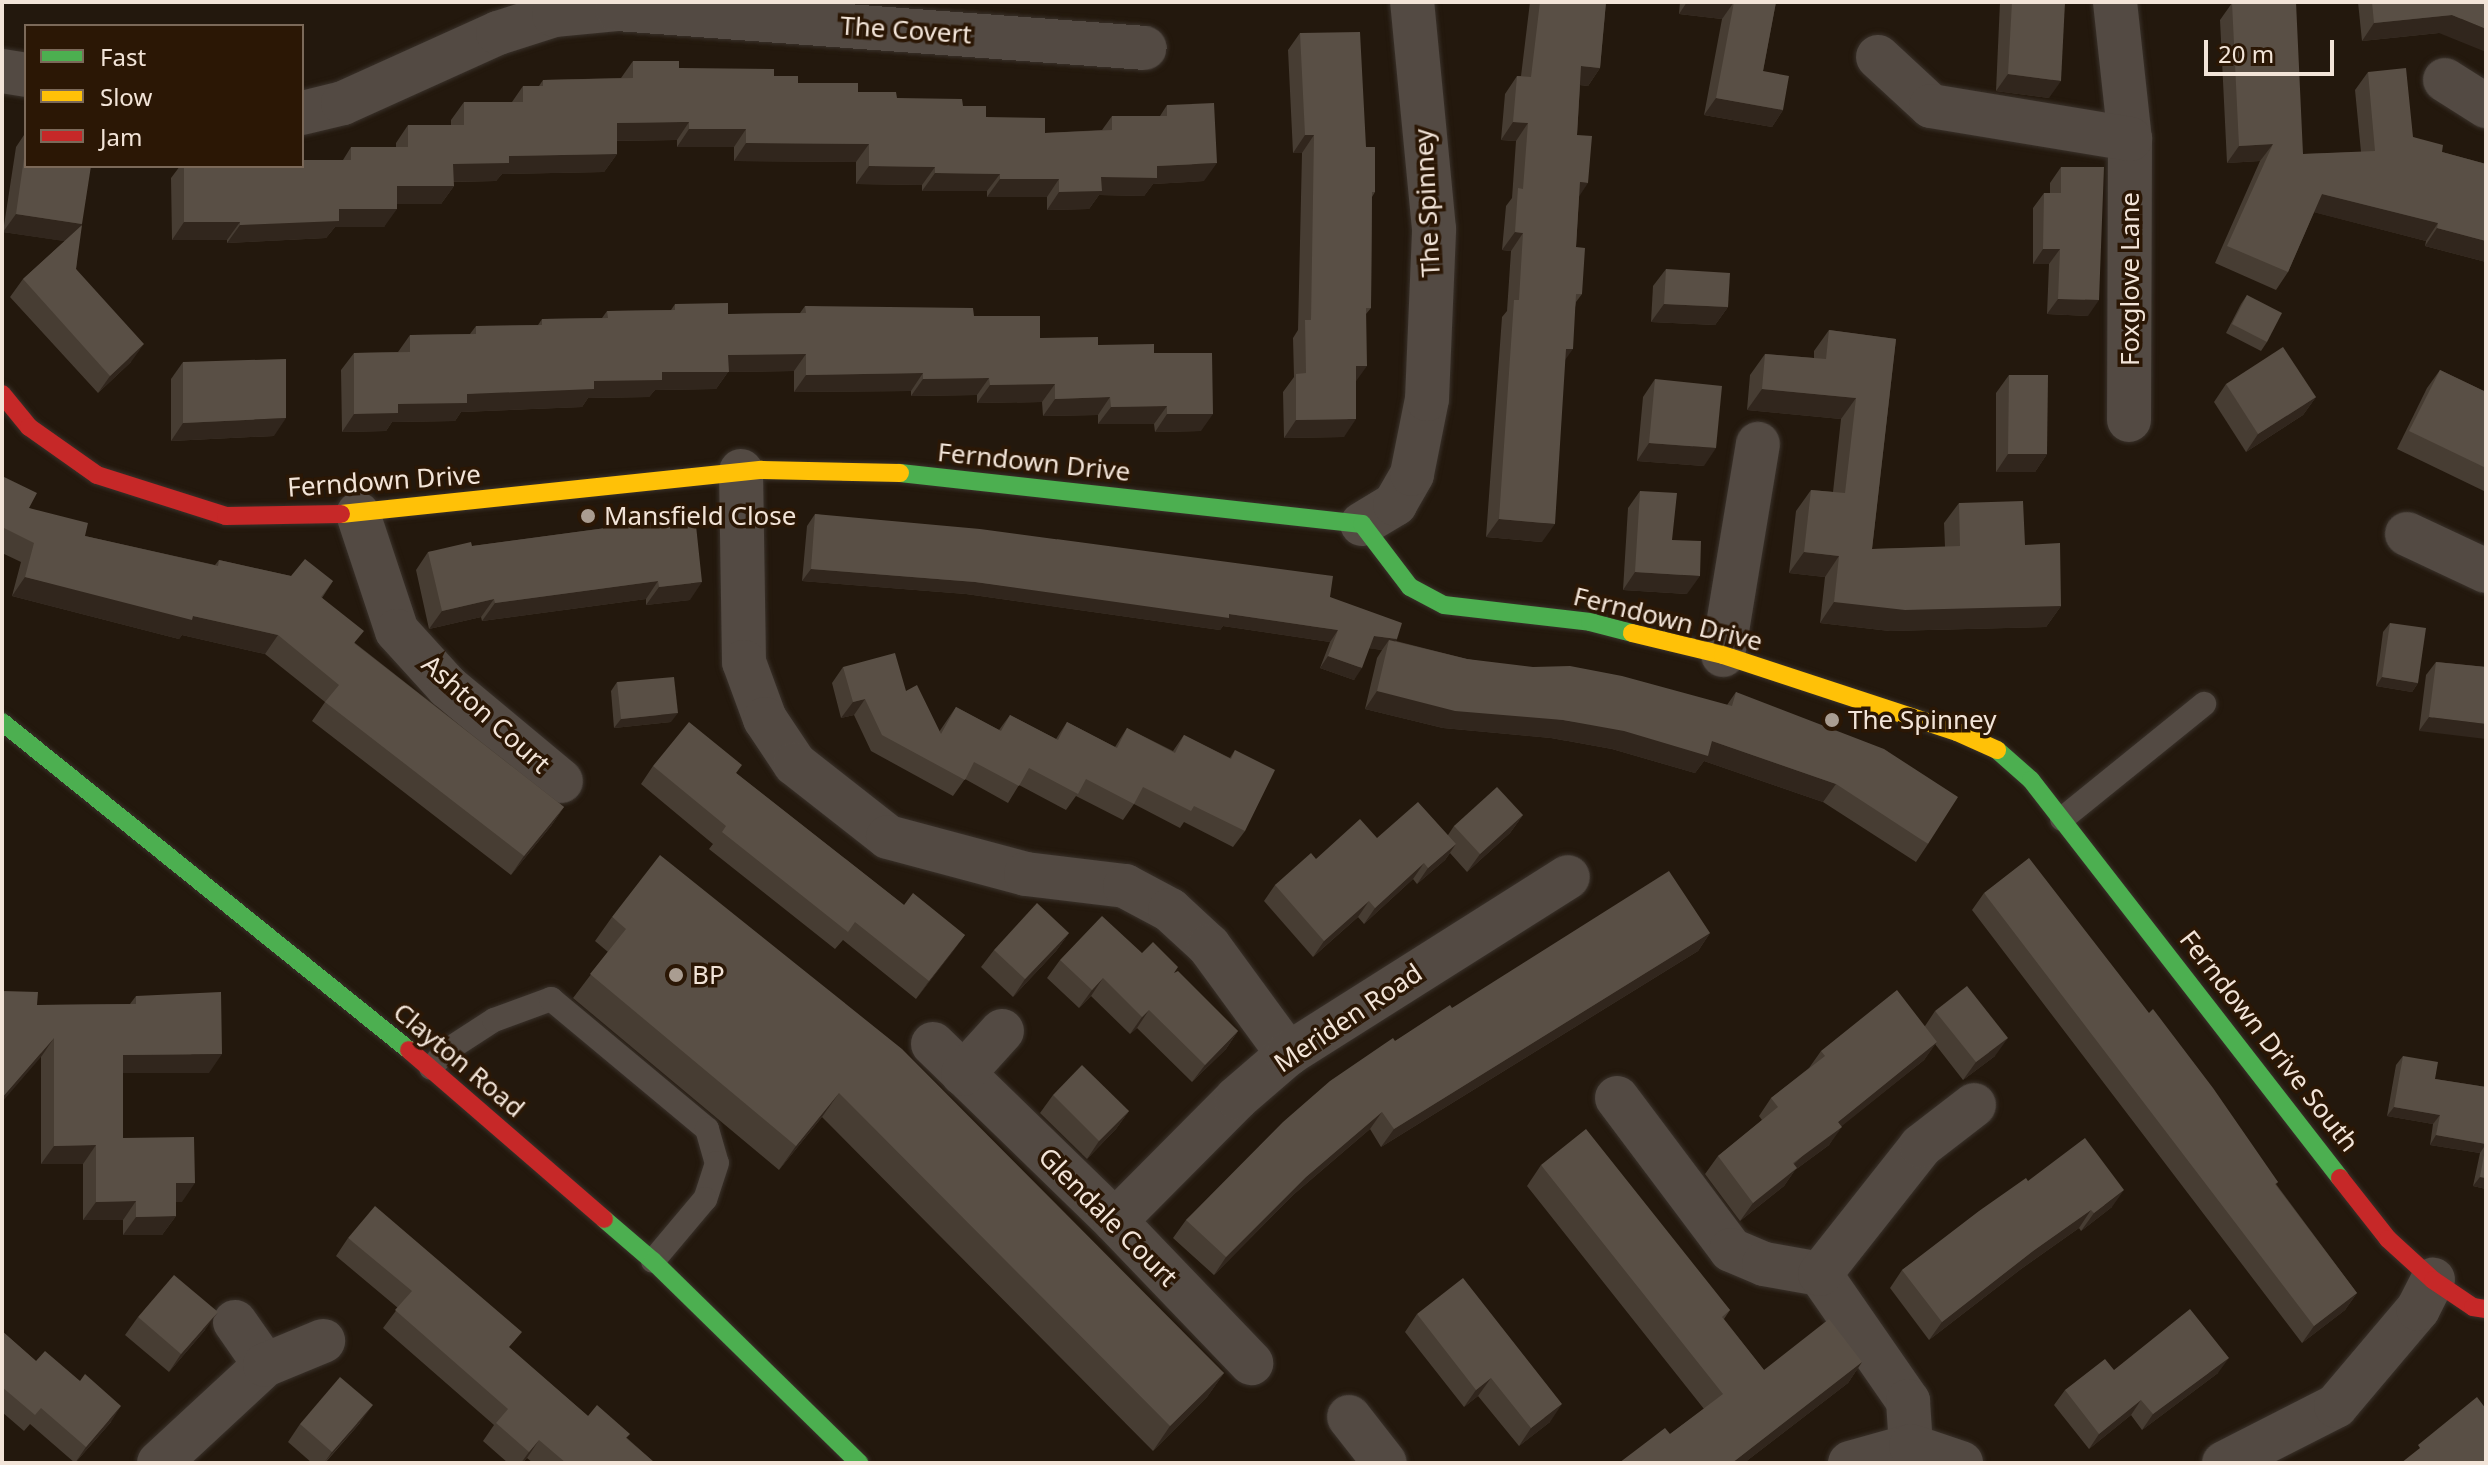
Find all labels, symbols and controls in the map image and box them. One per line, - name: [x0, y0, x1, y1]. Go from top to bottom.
- street label: The Covert: [839, 10, 973, 50]
- legend: [24, 24, 304, 168]
- scale bar: [2208, 24, 2338, 74]
- text: 20 m: [2218, 37, 2274, 70]
- text: Fast: [100, 40, 146, 73]
- text: Slow: [100, 80, 152, 113]
- text: Jam: [100, 120, 142, 153]
- street label: The Spinney: [1408, 128, 1446, 278]
- street label: Foxglove Lane: [2114, 192, 2146, 366]
- street label: Ferndown Drive: [936, 436, 1132, 488]
- street label: Ferndown Drive: [286, 459, 482, 503]
- place label: Mansfield Close: [604, 500, 796, 532]
- marker: Mansfield Close: [579, 507, 597, 525]
- street label: Ferndown Drive: [1570, 580, 1766, 658]
- street label: Ashton Court: [416, 648, 556, 780]
- place label: The Spinney: [1848, 704, 1996, 736]
- marker: The Spinney: [1823, 711, 1841, 729]
- street label: Ferndown Drive South: [2173, 924, 2365, 1158]
- street label: Meriden Road: [1268, 957, 1428, 1079]
- place label: BP: [692, 959, 725, 991]
- marker: BP: [667, 966, 685, 984]
- street label: Clayton Road: [387, 996, 531, 1124]
- street label: Glendale Court: [1032, 1141, 1184, 1293]

